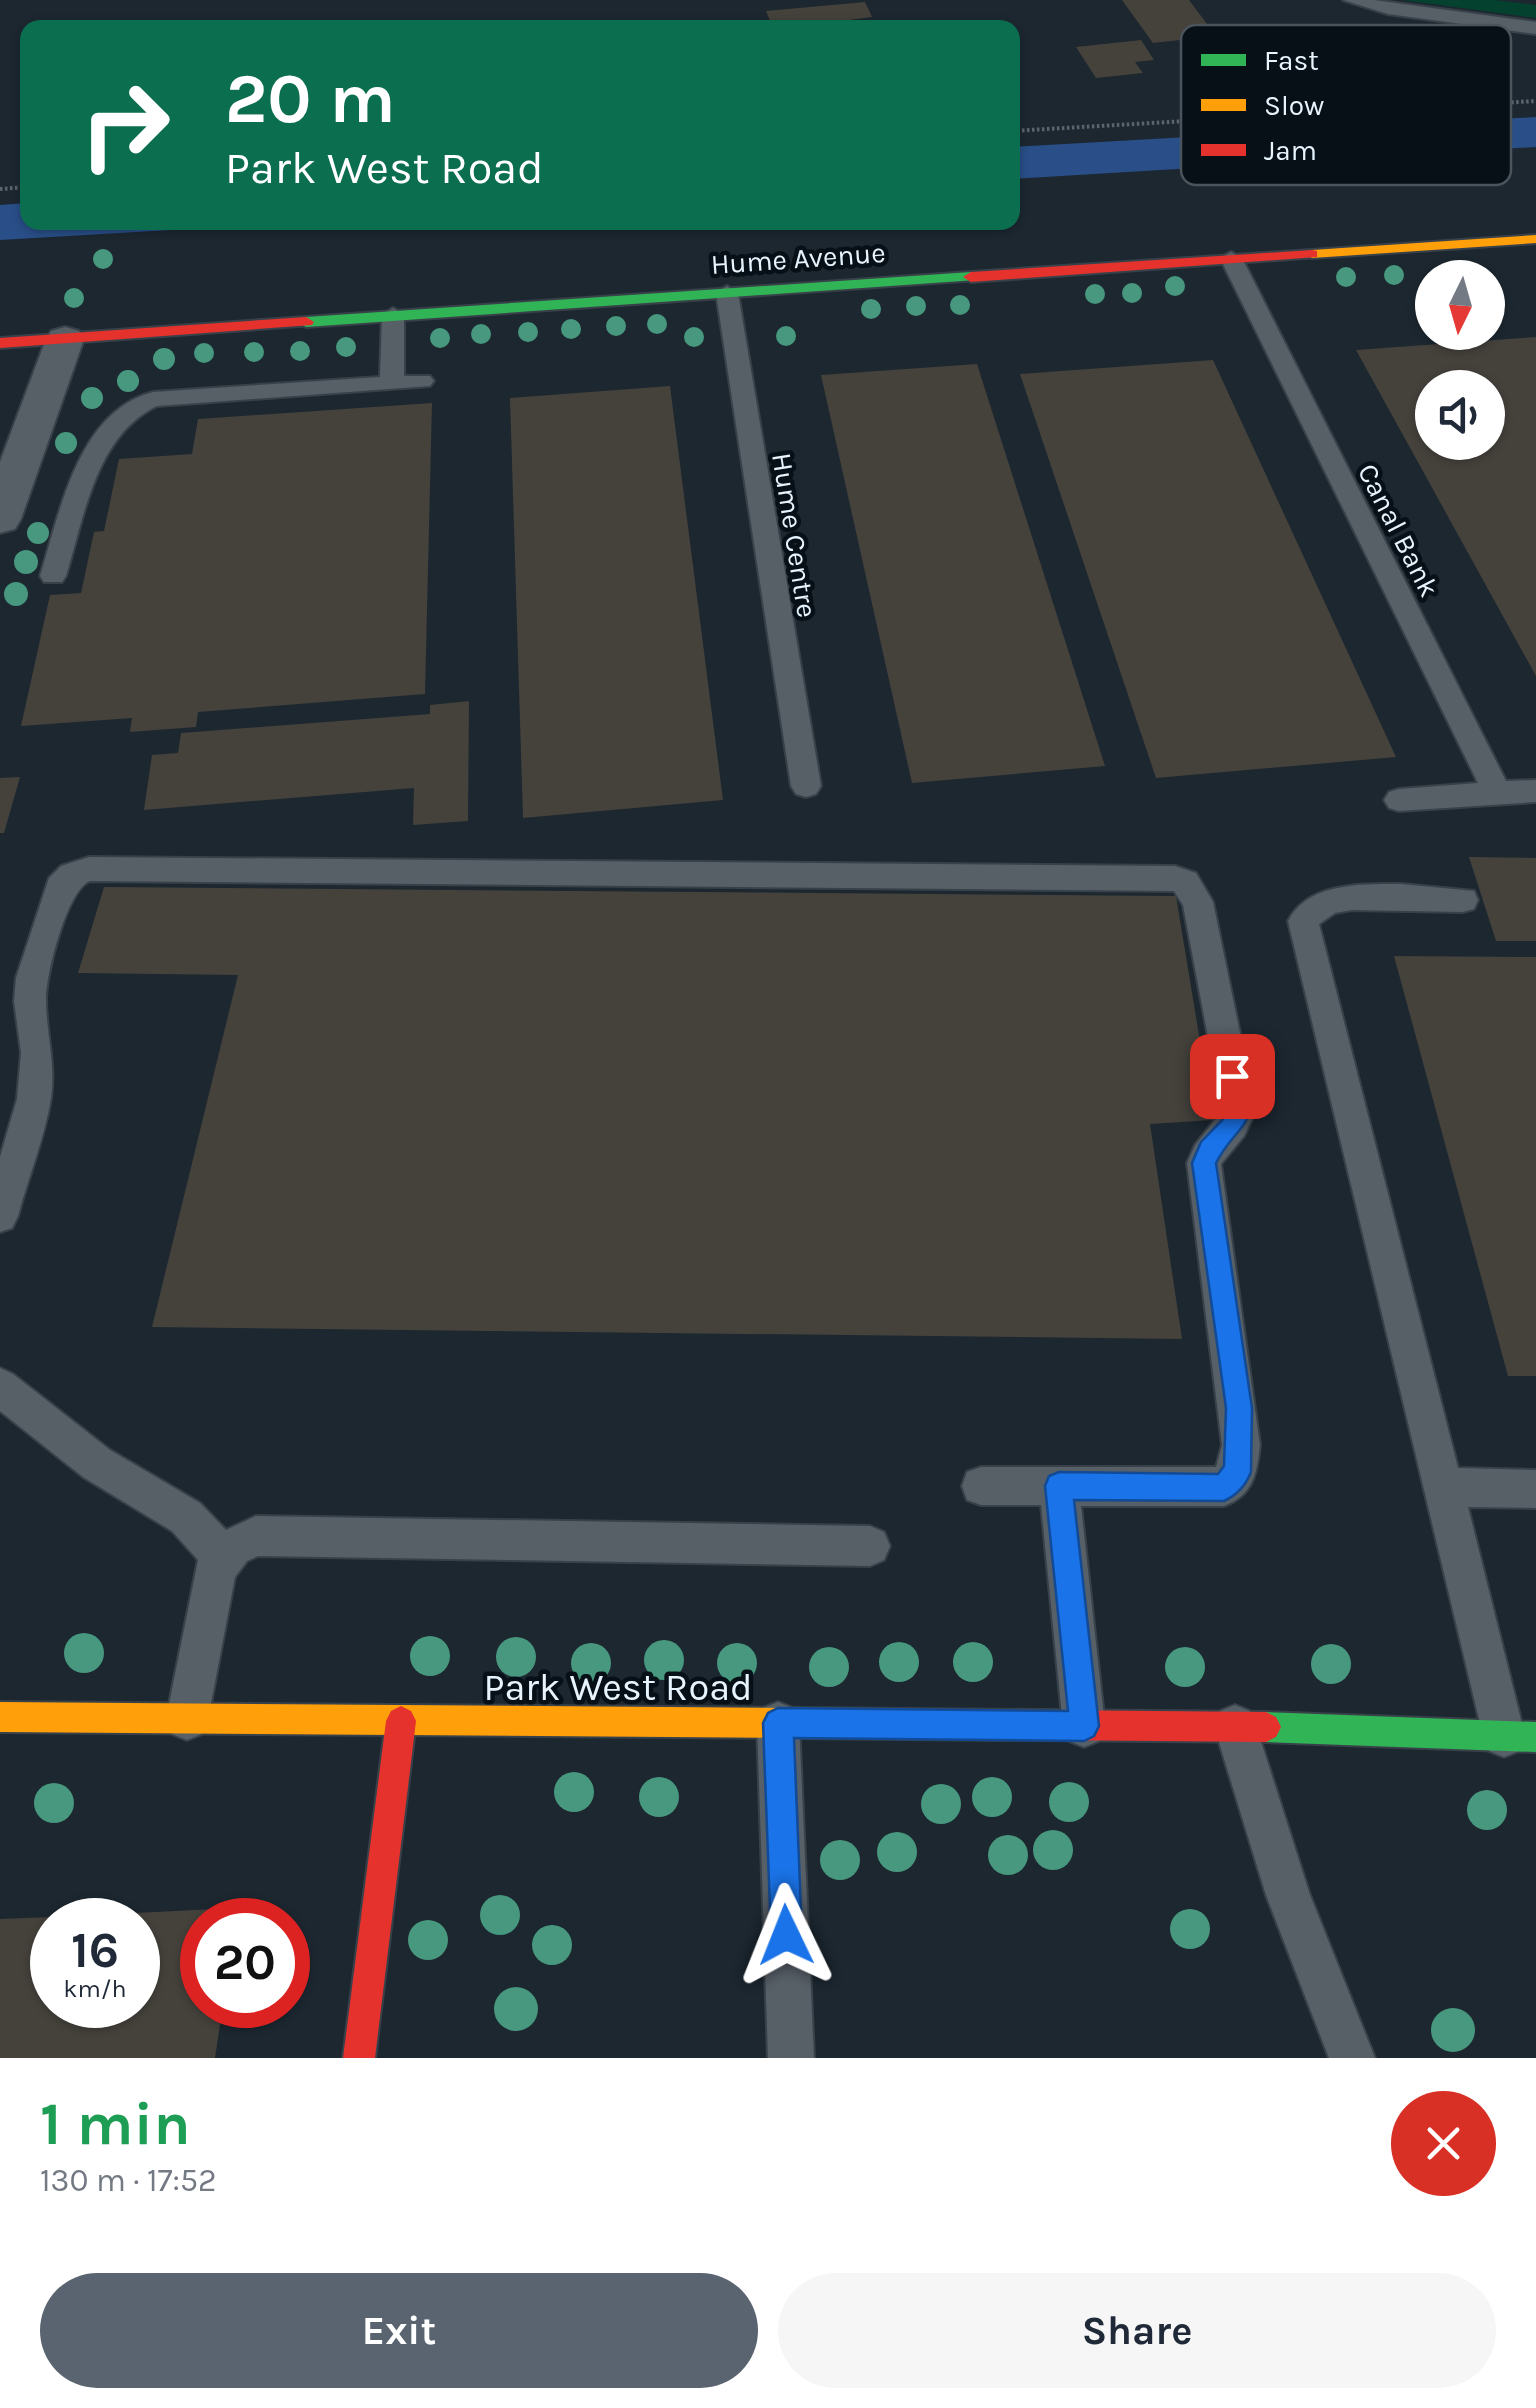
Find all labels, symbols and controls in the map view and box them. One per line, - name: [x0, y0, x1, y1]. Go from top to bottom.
- legend: [1181, 25, 1511, 185]
- text: Fast: [1264, 44, 1319, 77]
- text: 20 m: [225, 58, 396, 140]
- icon: right: [60, 60, 190, 190]
- text: Slow: [1264, 89, 1324, 122]
- text: Jam: [1264, 134, 1317, 167]
- text: Park West Road: [225, 142, 544, 194]
- street label: Hume Avenue: [710, 236, 886, 281]
- north arrow: [1415, 260, 1505, 350]
- map controls: [1415, 260, 1505, 460]
- button: sound: [1415, 370, 1505, 460]
- street label: Hume Centre: [765, 450, 824, 620]
- street label: Canal Bank: [1351, 458, 1446, 602]
- pin: [1190, 1034, 1275, 1119]
- icon: arrive: [1205, 1049, 1260, 1104]
- street label: Park West Road: [483, 1665, 753, 1710]
- position arrow: [734, 1883, 838, 1987]
- speed limit sign: 20: [180, 1898, 310, 2028]
- text: 16: [71, 1921, 119, 1980]
- text: km/h: [63, 1974, 127, 2003]
- text: 1 min: [40, 2089, 191, 2159]
- button: close: [1391, 2091, 1496, 2196]
- text: 130 m · 17:52: [40, 2162, 217, 2199]
- button: Exit: [40, 2273, 758, 2388]
- button: Share: [778, 2273, 1496, 2388]

